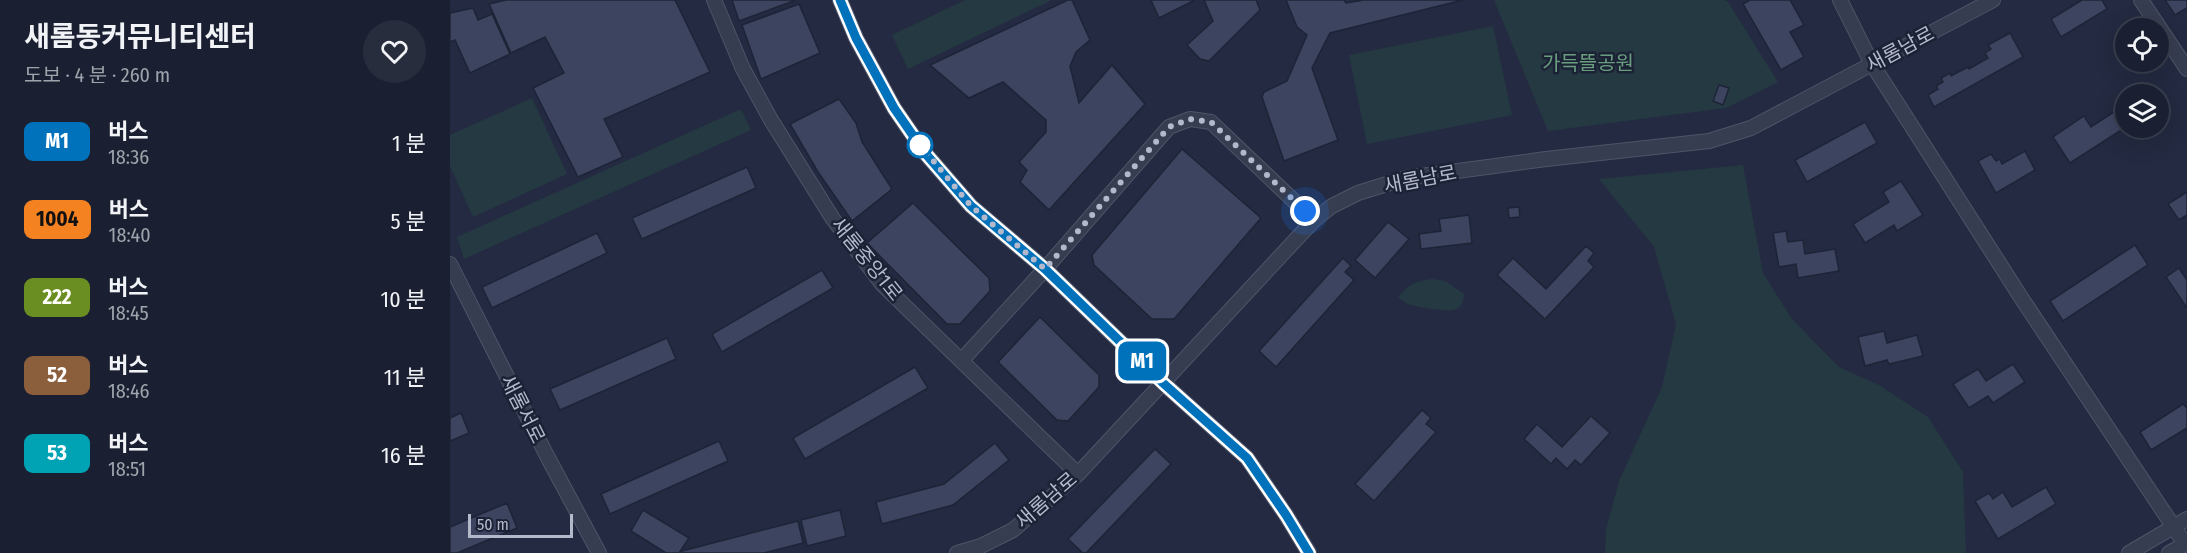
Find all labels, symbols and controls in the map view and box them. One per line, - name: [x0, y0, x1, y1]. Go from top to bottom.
- map controls: [2115, 18, 2169, 138]
- button: locate: [2115, 18, 2169, 72]
- text: 새롬동커뮤니티센터: [24, 20, 256, 53]
- button: heart: [363, 20, 426, 83]
- street label: 새롬남로: [1862, 21, 1938, 77]
- park label: 가득뜰공원: [1542, 51, 1634, 75]
- text: 도보 · 4 분 · 260 m: [24, 63, 170, 87]
- button: layers: [2115, 84, 2169, 138]
- text: 버스: [108, 118, 148, 145]
- text: M1: [45, 128, 69, 154]
- text: 1 분: [392, 130, 426, 157]
- unlabelled marker: [907, 132, 933, 158]
- text: 18:36: [108, 145, 149, 169]
- street label: 새롬남로: [1382, 160, 1458, 198]
- text: 버스: [109, 196, 149, 223]
- your location: [1290, 196, 1320, 226]
- text: 1004: [36, 206, 79, 232]
- text: 5 분: [390, 208, 426, 235]
- street label: 새롬중앙1로: [826, 213, 908, 305]
- text: 18:40: [109, 223, 151, 247]
- text: 버스: [108, 274, 148, 301]
- text: 222: [42, 284, 72, 310]
- text: 10 분: [381, 286, 426, 313]
- text: 18:45: [108, 301, 149, 325]
- line badge: M1: [1115, 342, 1169, 380]
- text: M1: [1130, 348, 1154, 374]
- text: 버스: [108, 352, 148, 379]
- text: 52: [47, 362, 67, 388]
- text: 11 분: [384, 364, 426, 391]
- street label: 새롬서로: [496, 371, 550, 447]
- text: 18:46: [108, 379, 150, 403]
- text: 버스: [108, 430, 148, 457]
- text: 53: [47, 440, 67, 466]
- text: 16 분: [381, 442, 426, 469]
- text: 18:51: [108, 457, 146, 481]
- street label: 새롬남로: [1010, 467, 1082, 533]
- scale bar: [468, 511, 573, 538]
- text: 50 m: [477, 515, 509, 534]

